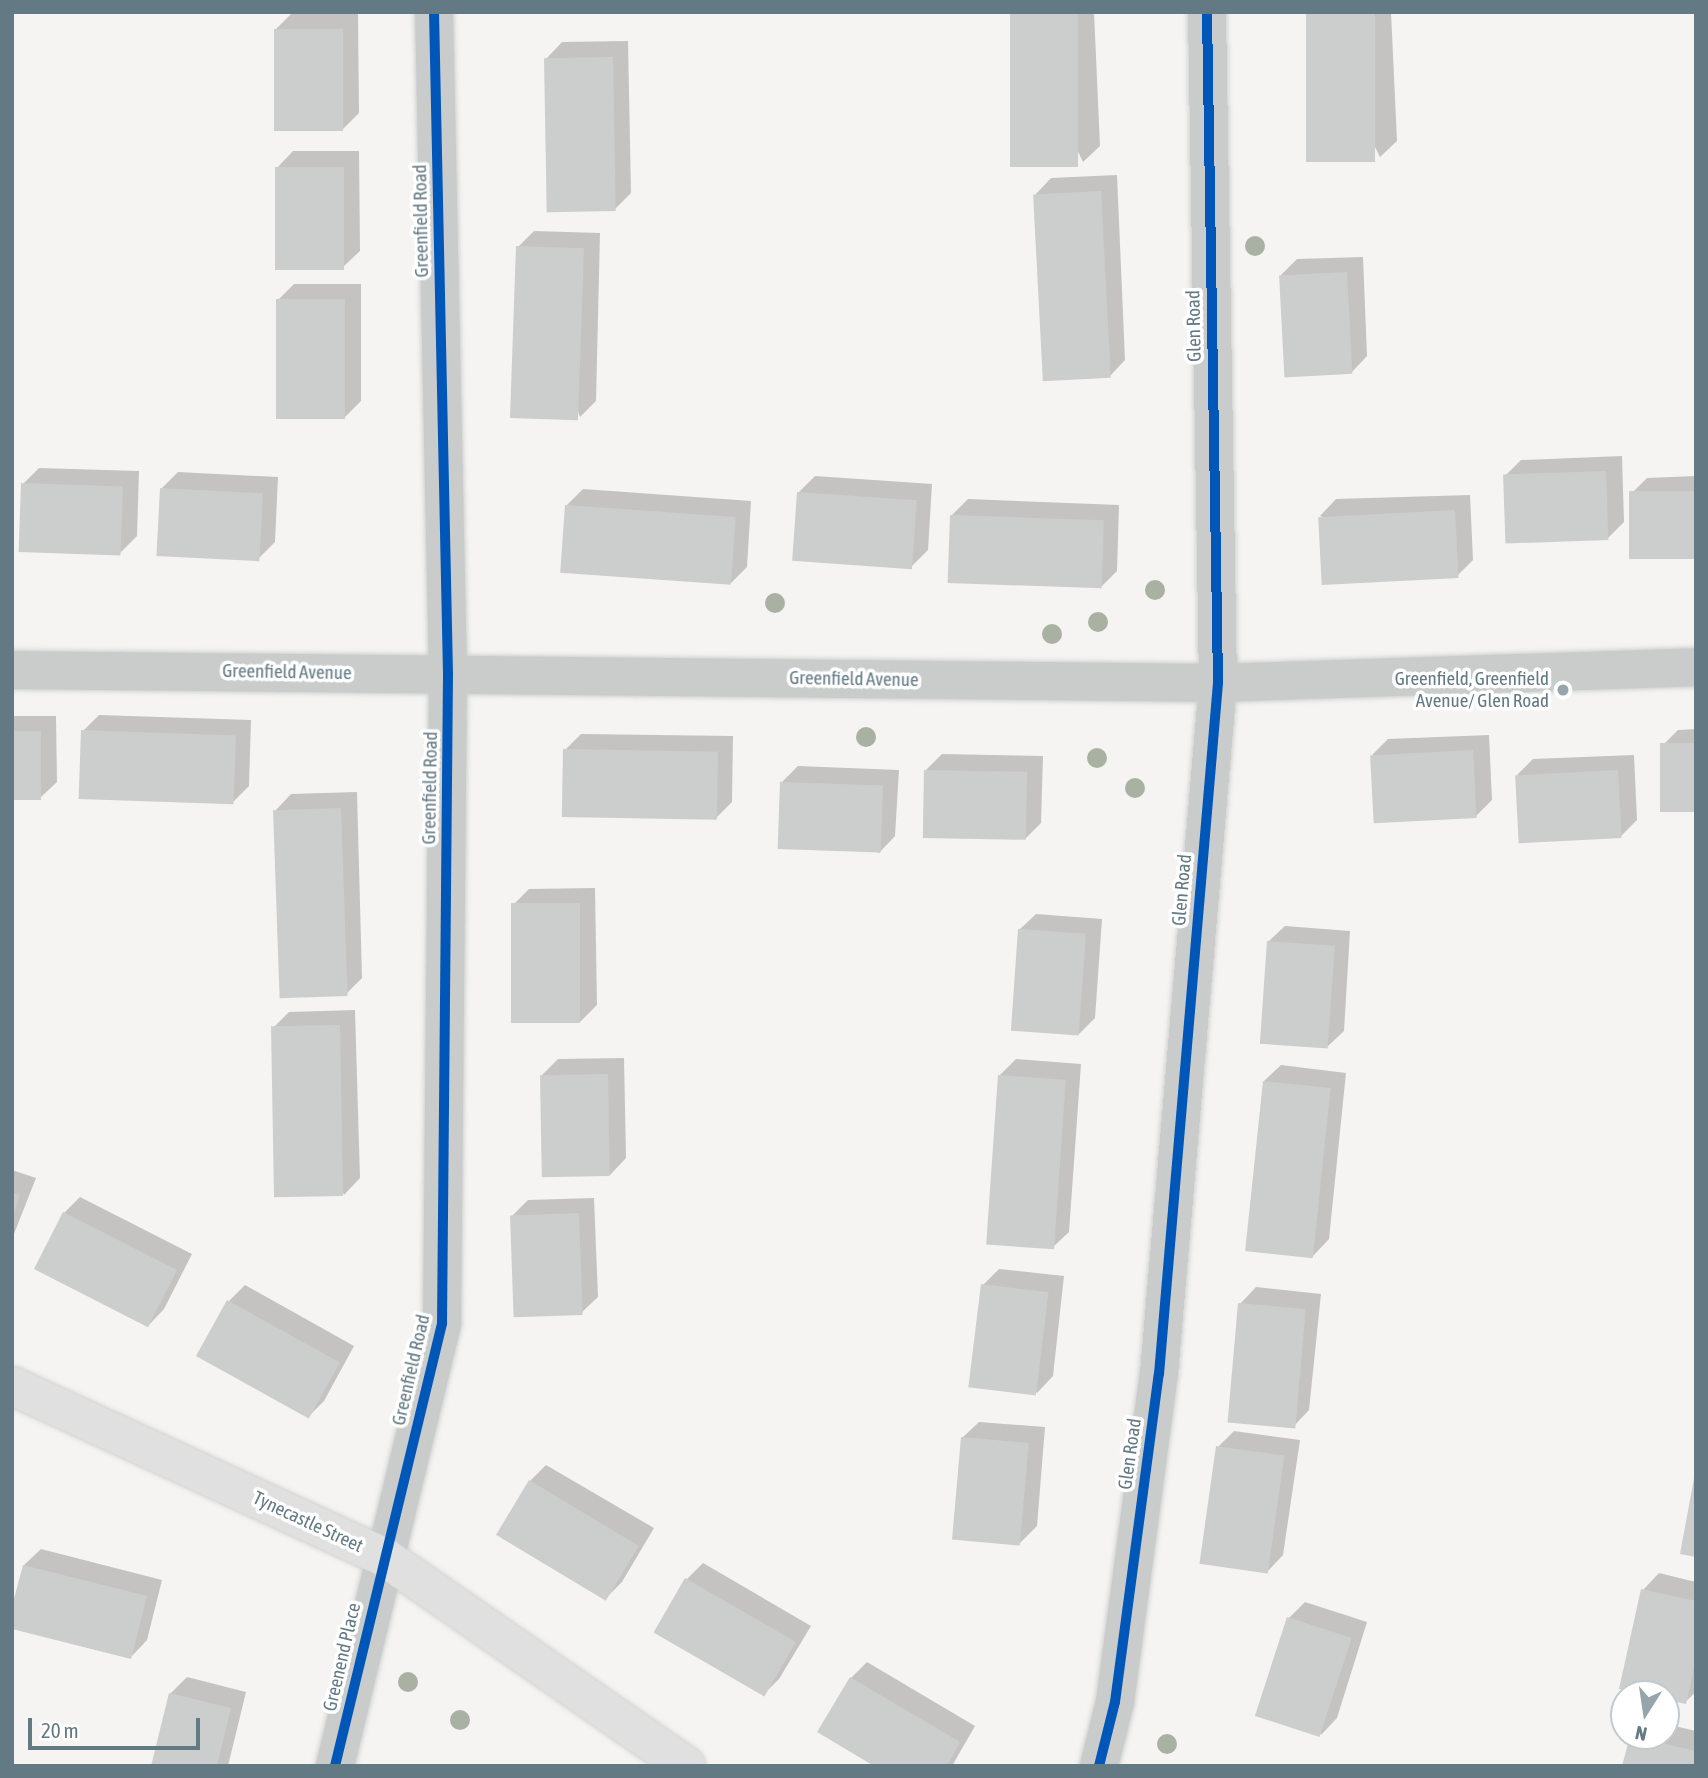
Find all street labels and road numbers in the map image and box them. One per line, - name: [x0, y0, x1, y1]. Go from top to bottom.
- street label: Greenfield Road: [409, 164, 433, 278]
- street label: Glen Road: [1182, 290, 1206, 362]
- street label: Greenfield Avenue: [222, 659, 352, 685]
- street label: Greenfield Avenue: [789, 666, 919, 692]
- street label: Greenfield Road: [418, 731, 442, 845]
- street label: Glen Road: [1168, 853, 1196, 927]
- street label: Greenfield Road: [387, 1312, 435, 1428]
- street label: Glen Road: [1114, 1417, 1146, 1491]
- street label: Tynecastle Street: [249, 1487, 367, 1557]
- street label: Greenend Place: [318, 1601, 366, 1713]

